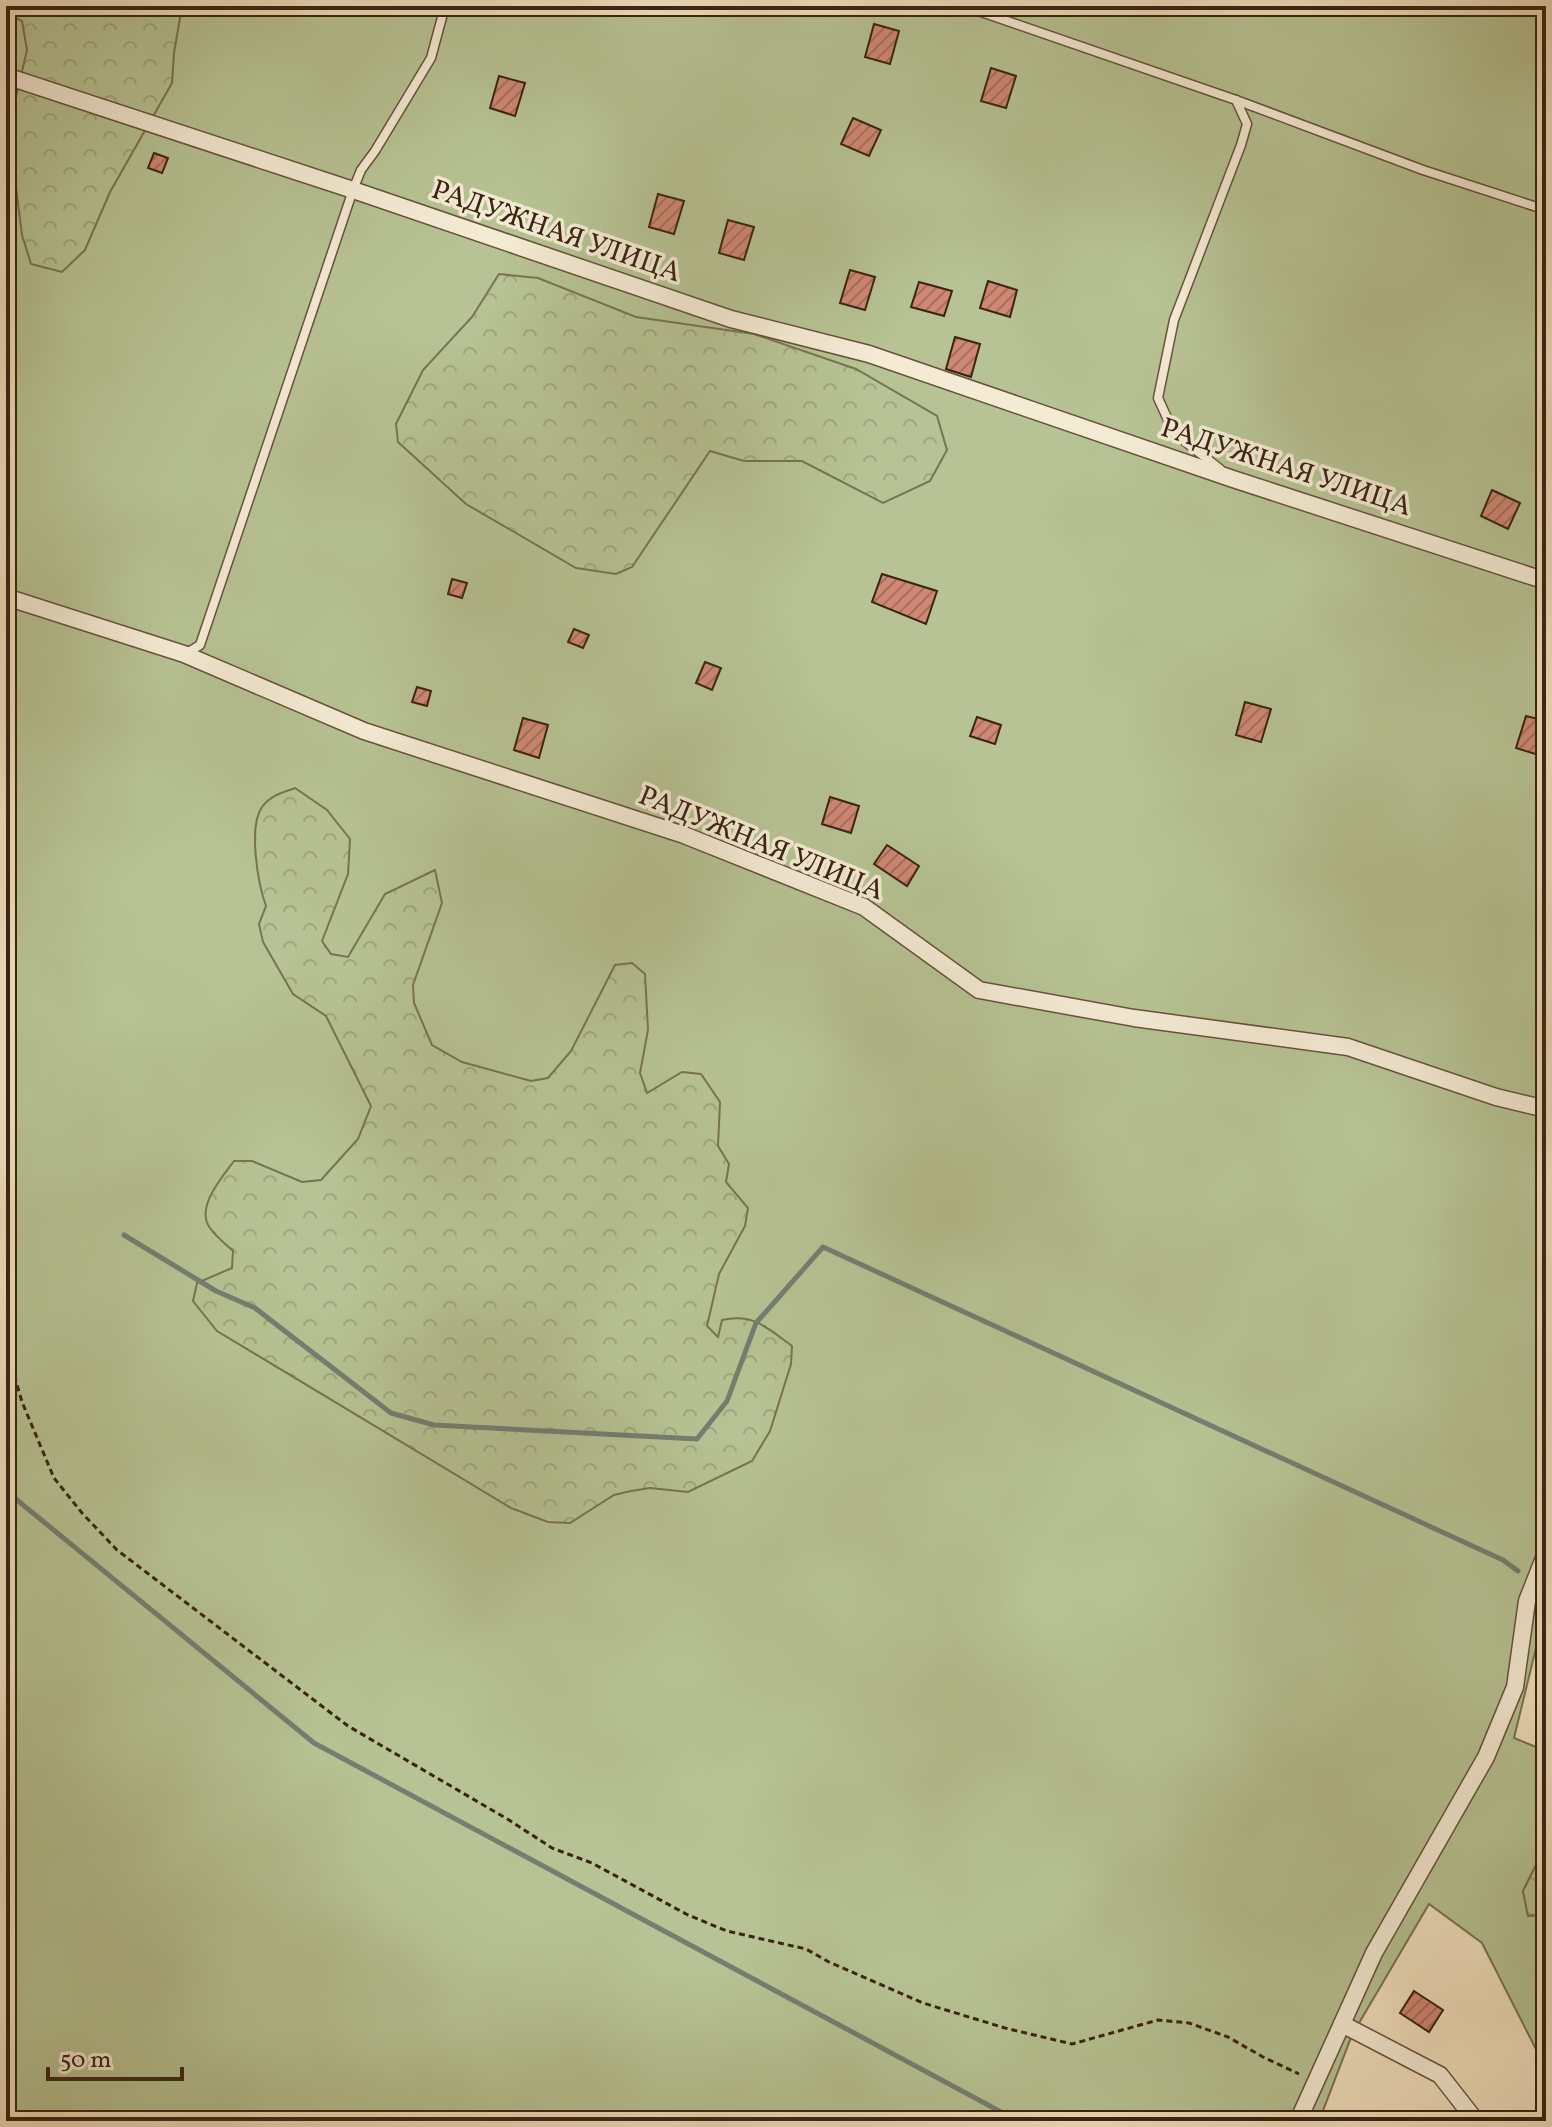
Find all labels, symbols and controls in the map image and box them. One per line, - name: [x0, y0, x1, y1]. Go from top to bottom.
- street label: РАДУЖНАЯ УЛИЦА: [426, 171, 686, 293]
- street label: РАДУЖНАЯ УЛИЦА: [1156, 409, 1417, 527]
- street label: РАДУЖНАЯ УЛИЦА: [632, 777, 890, 911]
- scale bar: [48, 2031, 182, 2081]
- text: 50 m: [60, 2044, 112, 2078]

